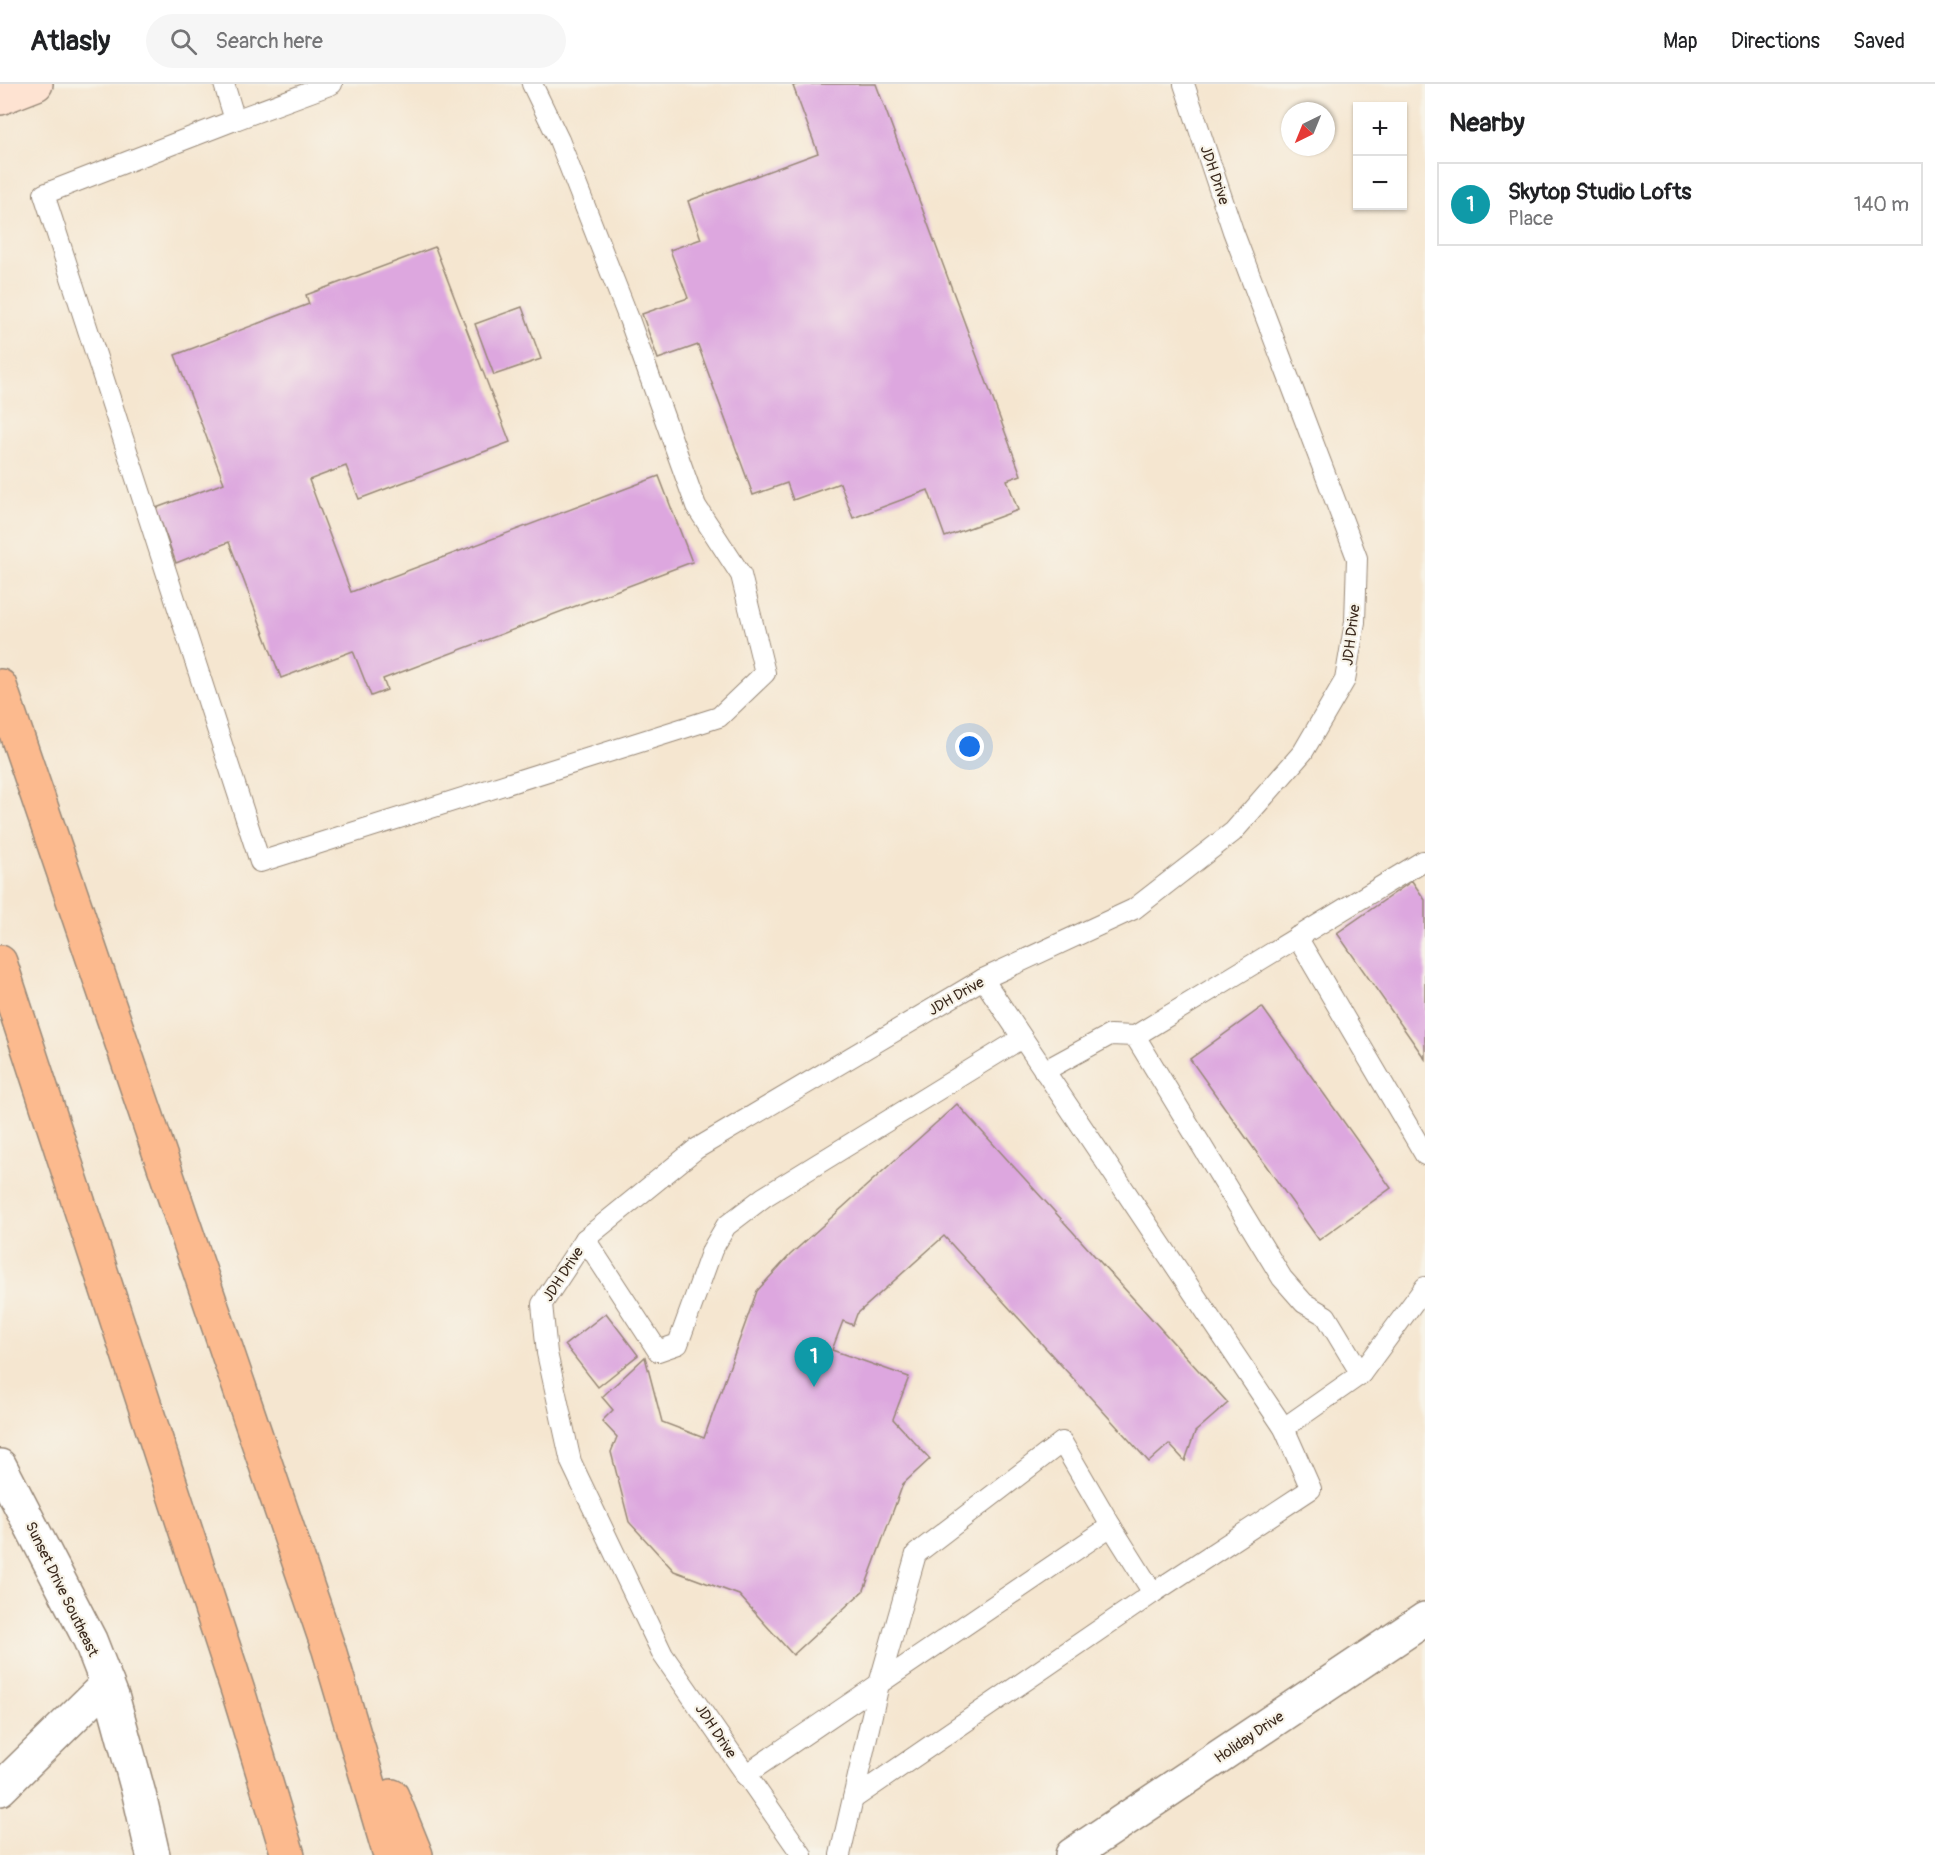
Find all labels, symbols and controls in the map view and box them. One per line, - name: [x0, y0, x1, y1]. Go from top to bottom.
- search box: [146, 14, 566, 68]
- text: Atlasly: [30, 24, 110, 59]
- icon: search: [167, 25, 200, 58]
- text: Search here: [215, 27, 323, 55]
- text: Map: [1663, 28, 1698, 55]
- text: Directions: [1731, 28, 1820, 55]
- text: Saved: [1853, 28, 1905, 55]
- north arrow: [1281, 102, 1335, 156]
- map controls: [1353, 102, 1407, 210]
- button: +: [1353, 102, 1407, 156]
- text: Nearby: [1449, 107, 1525, 139]
- street label: JDH Drive: [1196, 143, 1234, 208]
- button: −: [1353, 156, 1407, 210]
- text: Skytop Studio Lofts: [1508, 178, 1691, 206]
- text: 1: [1467, 192, 1474, 217]
- text: 140 m: [1854, 192, 1909, 217]
- text: Place: [1508, 206, 1553, 231]
- street label: JDH Drive: [1338, 603, 1365, 667]
- your location: [955, 732, 984, 761]
- street label: JDH Drive: [925, 973, 988, 1020]
- street label: JDH Drive: [539, 1243, 588, 1305]
- pin: 1: [794, 1338, 834, 1387]
- street label: Sunset Drive Southeast: [21, 1519, 103, 1661]
- street label: JDH Drive: [691, 1701, 741, 1763]
- street label: Holiday Drive: [1211, 1707, 1288, 1768]

